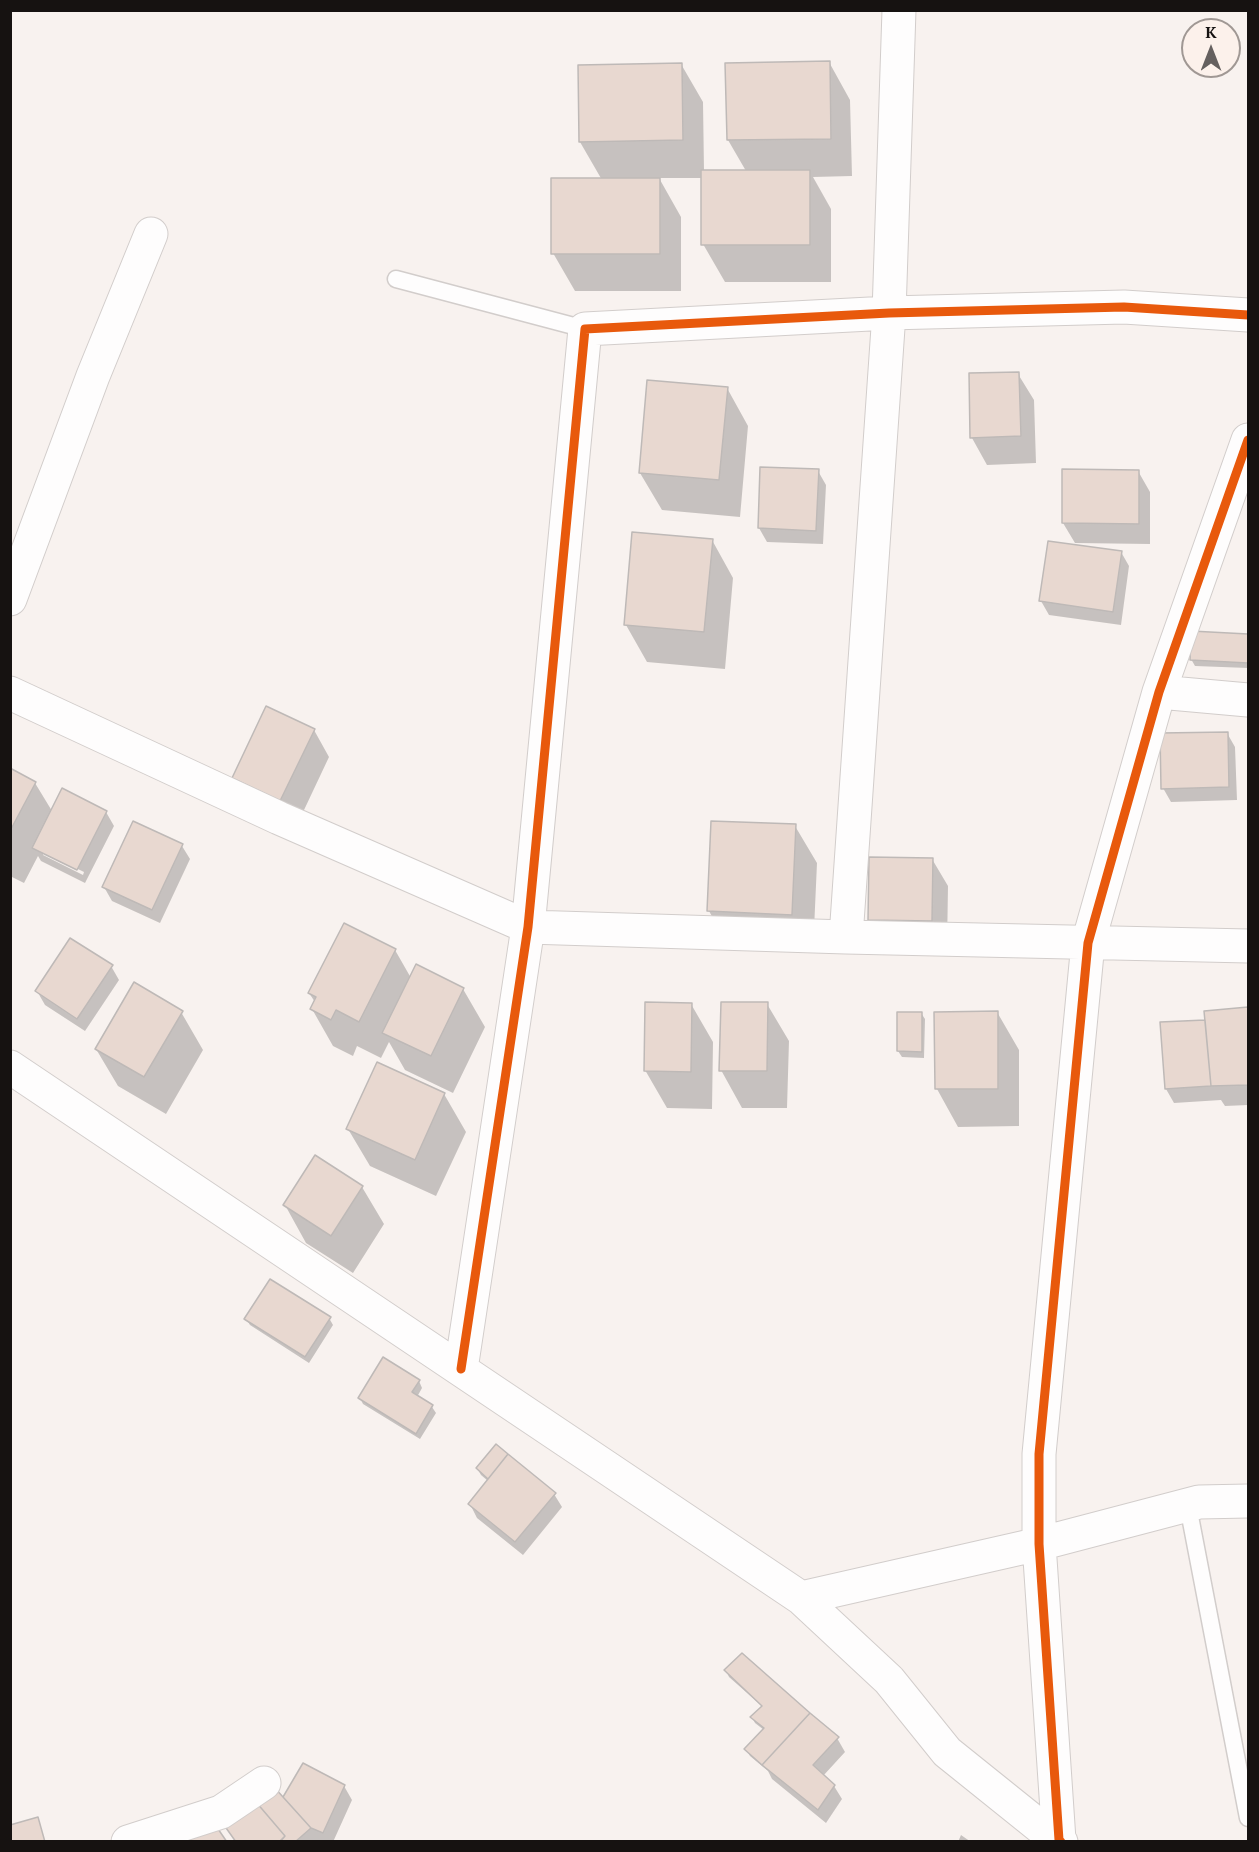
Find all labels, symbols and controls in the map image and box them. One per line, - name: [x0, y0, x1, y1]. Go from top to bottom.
- north arrow: [1181, 18, 1241, 78]
- text: K: [1205, 21, 1217, 43]

